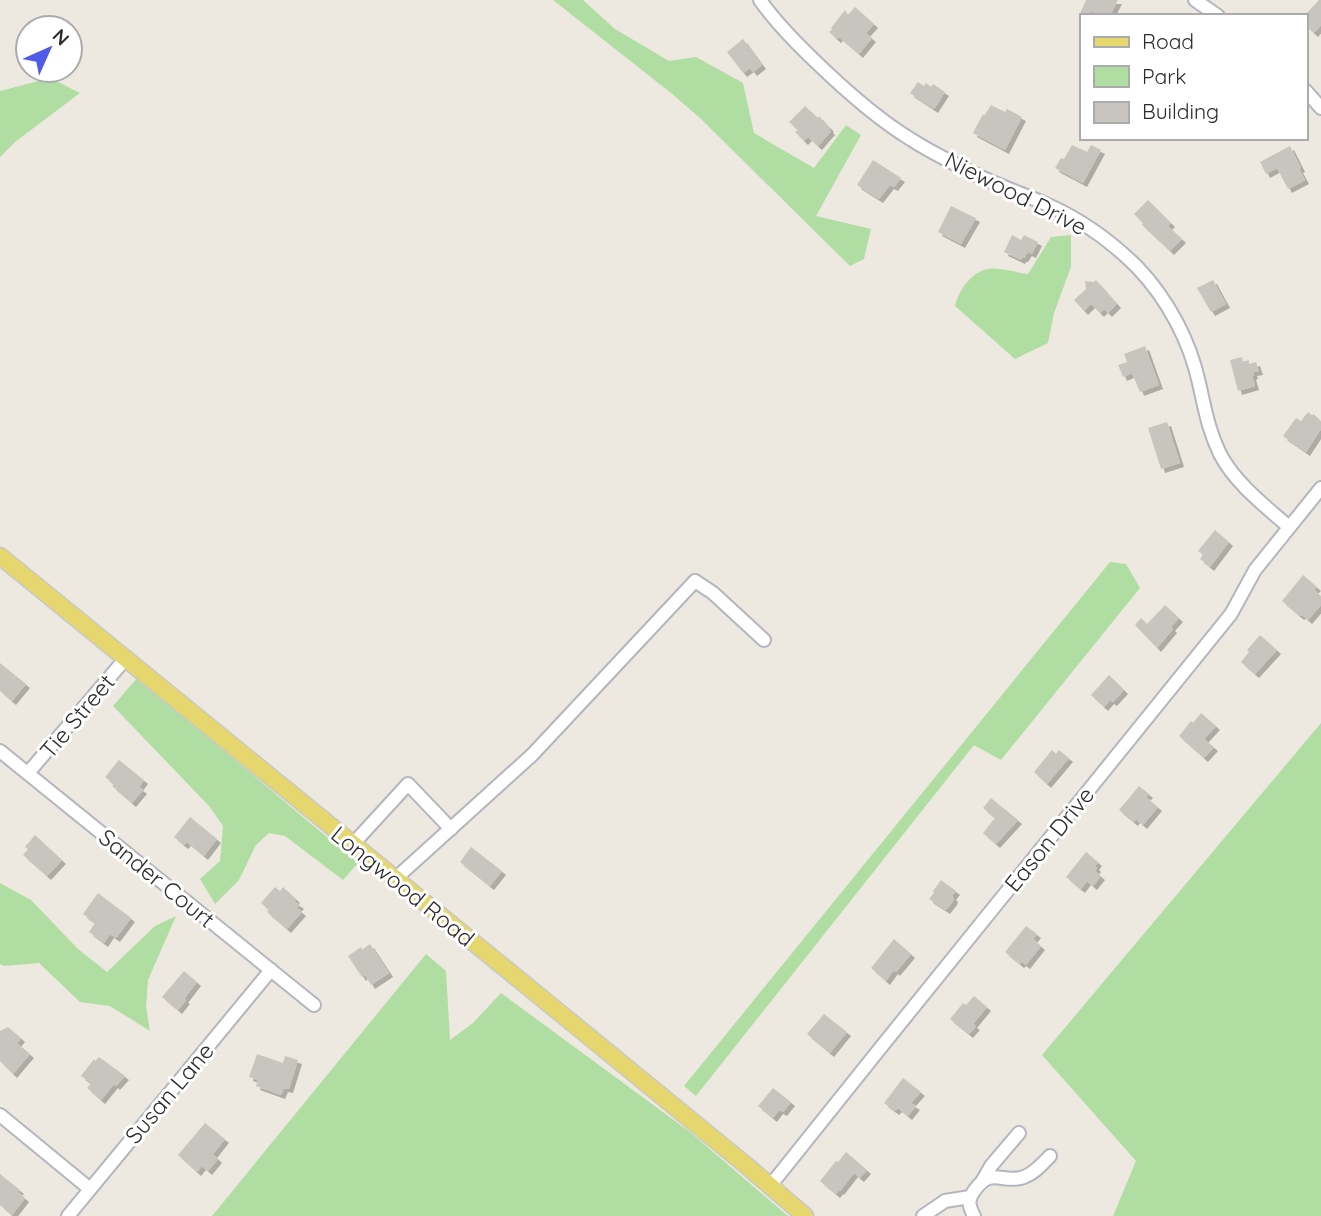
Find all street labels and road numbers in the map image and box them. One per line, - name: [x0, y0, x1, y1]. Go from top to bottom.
- street label: Niewood Drive: [940, 145, 1092, 241]
- street label: Tie Street: [33, 668, 121, 764]
- street label: Eason Drive: [998, 781, 1100, 897]
- street label: Longwood Road: [325, 819, 481, 953]
- street label: Sander Court: [93, 822, 221, 934]
- street label: Susan Lane: [118, 1037, 220, 1149]

